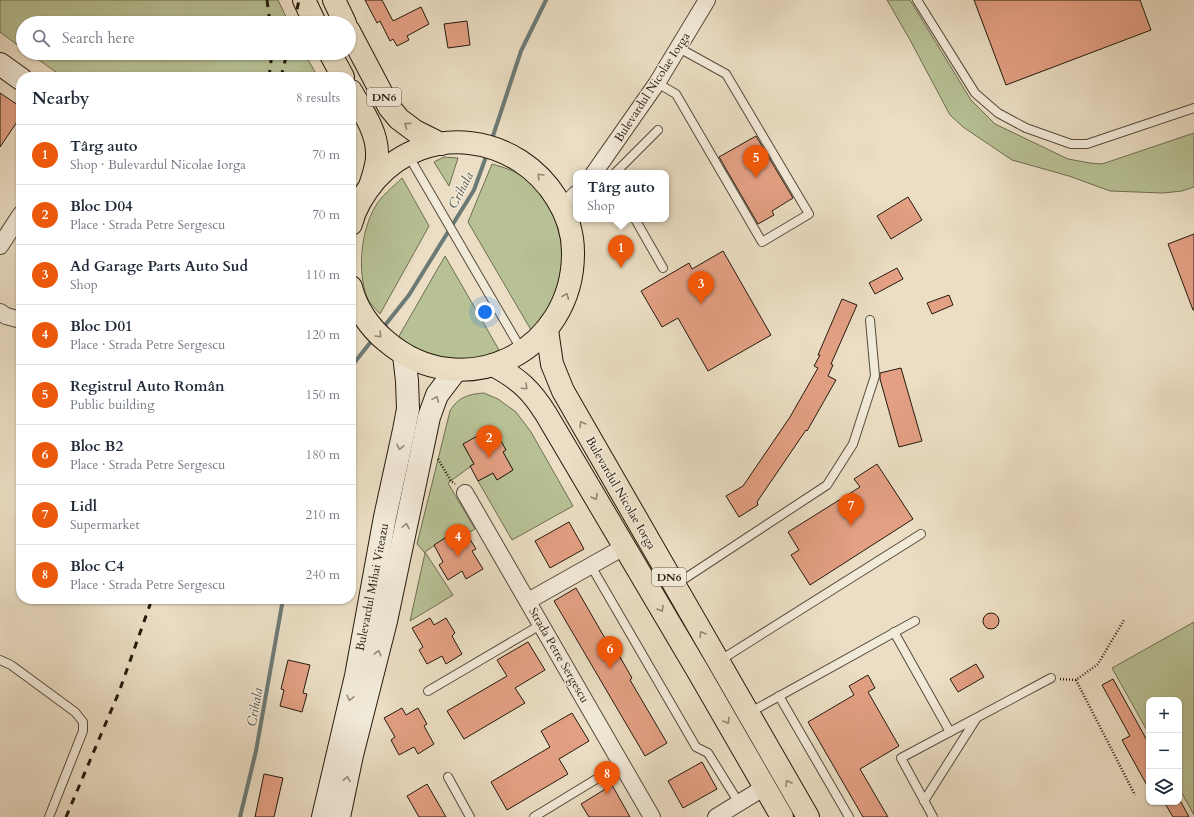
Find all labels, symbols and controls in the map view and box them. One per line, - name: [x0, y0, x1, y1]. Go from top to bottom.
- search box: [16, 16, 356, 60]
- icon: search: [30, 27, 52, 49]
- text: Search here: [62, 28, 135, 48]
- street label: Bulevardul Nicolae Iorga: [611, 29, 694, 145]
- text: Nearby: [32, 87, 89, 110]
- road number: DN6: [367, 88, 401, 106]
- text: 8 results: [296, 89, 340, 107]
- one-way arrow: [404, 122, 411, 130]
- text: Târg auto: [70, 136, 138, 156]
- pin: 5: [743, 145, 769, 178]
- text: 1: [42, 146, 48, 164]
- text: 70 m: [312, 146, 340, 164]
- text: Shop · Bulevardul Nicolae Iorga: [70, 156, 246, 174]
- water label: Crihala: [444, 169, 478, 212]
- popup: [573, 170, 669, 222]
- one-way arrow: [537, 173, 545, 181]
- text: Târg auto: [587, 177, 655, 197]
- text: Bloc D04: [70, 196, 133, 216]
- text: Shop: [587, 197, 615, 215]
- text: 2: [42, 206, 48, 224]
- text: 70 m: [312, 206, 340, 224]
- text: Place · Strada Petre Sergescu: [70, 216, 225, 234]
- pin: 1: [608, 235, 634, 268]
- text: Ad Garage Parts Auto Sud: [70, 256, 248, 276]
- text: 3: [42, 266, 48, 284]
- text: 110 m: [306, 266, 340, 284]
- pin: 3: [688, 271, 714, 304]
- text: Shop: [70, 276, 98, 294]
- one-way arrow: [561, 293, 569, 301]
- your location: [475, 302, 495, 322]
- text: Bloc D01: [70, 316, 133, 336]
- text: 4: [42, 326, 48, 344]
- text: 120 m: [306, 326, 340, 344]
- one-way arrow: [374, 330, 382, 338]
- text: Place · Strada Petre Sergescu: [70, 336, 225, 354]
- text: Registrul Auto Român: [70, 376, 225, 396]
- one-way arrow: [521, 382, 528, 389]
- text: 5: [42, 386, 48, 404]
- text: 150 m: [306, 386, 340, 404]
- text: Public building: [70, 396, 155, 414]
- one-way arrow: [431, 396, 439, 404]
- one-way arrow: [579, 421, 586, 428]
- pin: 2: [476, 425, 502, 458]
- street label: Bulevardul Nicolae Iorga: [582, 434, 660, 553]
- text: Bloc B2: [70, 436, 123, 456]
- one-way arrow: [397, 444, 405, 450]
- text: 6: [42, 446, 48, 464]
- text: 180 m: [306, 446, 340, 464]
- text: Place · Strada Petre Sergescu: [70, 456, 225, 474]
- one-way arrow: [590, 493, 597, 500]
- pin: 7: [838, 493, 864, 526]
- text: Lidl: [70, 496, 97, 516]
- text: 7: [42, 506, 48, 524]
- text: 210 m: [306, 506, 340, 524]
- text: Supermarket: [70, 516, 140, 534]
- street label: Bulevardul Mihai Viteazu: [352, 521, 392, 652]
- one-way arrow: [401, 522, 409, 529]
- pin: 4: [445, 524, 471, 557]
- text: Bloc C4: [70, 556, 124, 576]
- text: 8: [42, 566, 48, 584]
- text: 240 m: [306, 566, 340, 584]
- road number: DN6: [652, 568, 686, 586]
- text: Place · Strada Petre Sergescu: [70, 576, 225, 594]
- street label: Strada Petre Sergescu: [525, 604, 593, 706]
- one-way arrow: [656, 604, 663, 612]
- one-way arrow: [700, 631, 707, 638]
- pin: 6: [597, 636, 623, 669]
- one-way arrow: [373, 649, 382, 656]
- water label: Crihala: [243, 686, 267, 728]
- one-way arrow: [347, 695, 355, 701]
- map controls: [1146, 697, 1182, 805]
- button: +: [1146, 697, 1182, 733]
- one-way arrow: [722, 717, 729, 724]
- button: −: [1146, 733, 1182, 769]
- pin: 8: [594, 761, 620, 794]
- button: layers: [1146, 769, 1182, 805]
- one-way arrow: [343, 776, 351, 782]
- one-way arrow: [786, 780, 793, 787]

